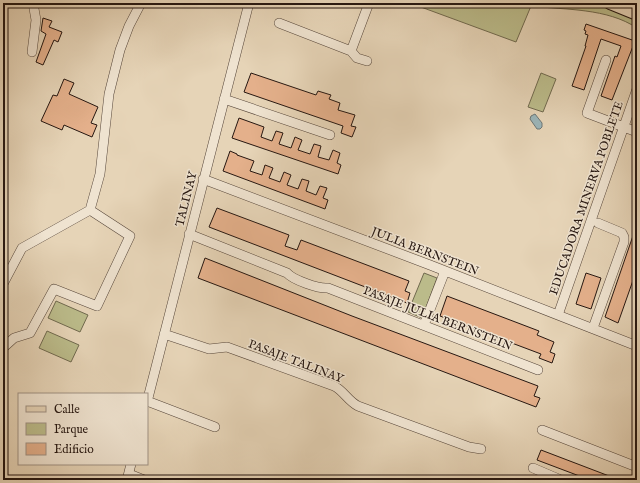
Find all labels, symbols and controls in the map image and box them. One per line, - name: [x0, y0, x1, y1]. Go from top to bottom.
- street label: EDUCADORA MINERVA POBLETE: [546, 99, 627, 297]
- street label: TALINAY: [172, 169, 201, 228]
- street label: JULIA BERNSTEIN: [367, 223, 481, 280]
- street label: PASAJE JULIA BERNSTEIN: [361, 283, 515, 355]
- street label: PASAJE TALINAY: [246, 336, 346, 388]
- legend: [18, 393, 148, 465]
- text: Calle: [54, 402, 80, 417]
- text: Parque: [54, 422, 89, 438]
- text: Edificio: [54, 442, 94, 457]

